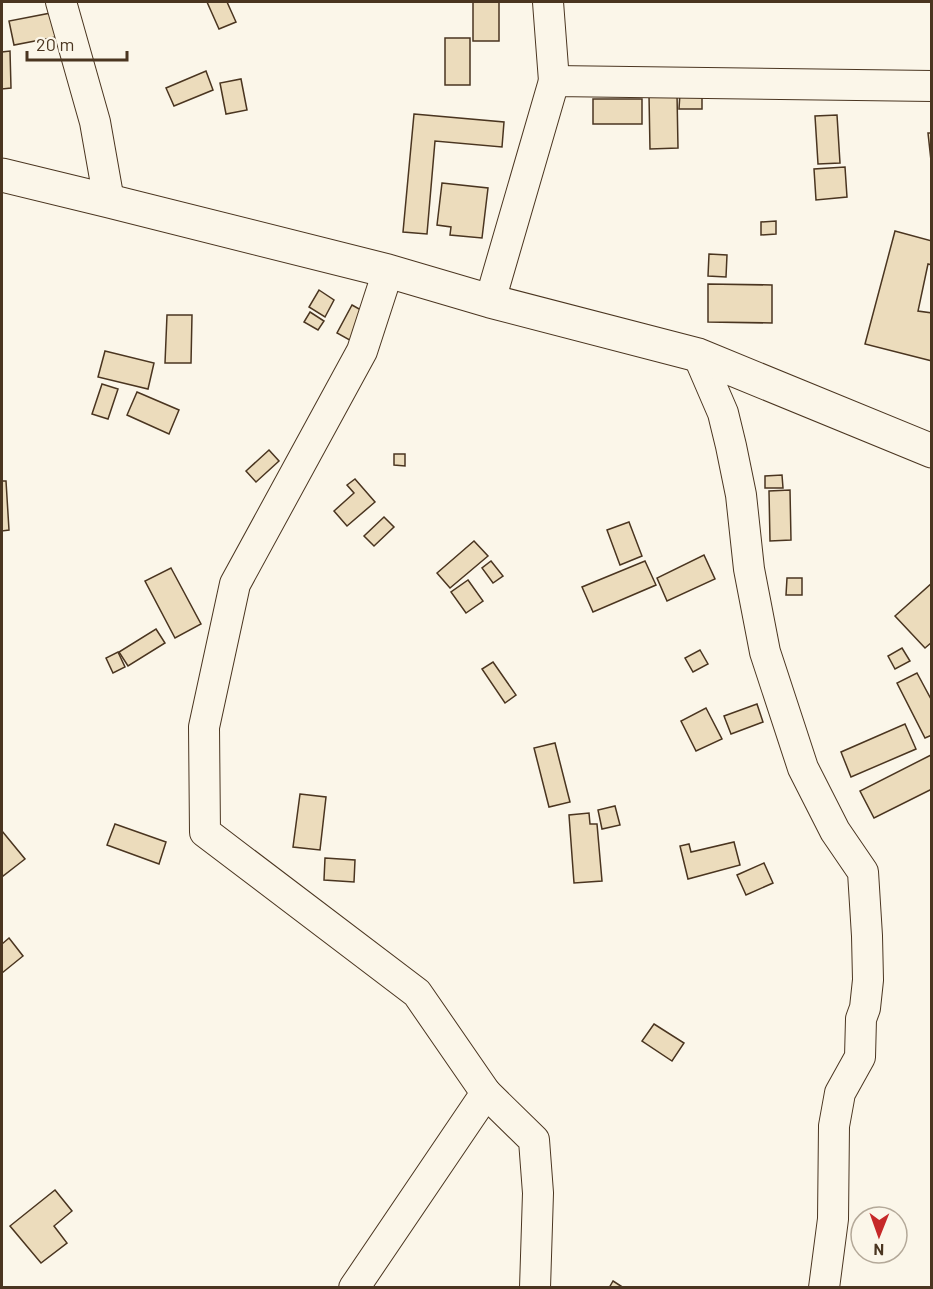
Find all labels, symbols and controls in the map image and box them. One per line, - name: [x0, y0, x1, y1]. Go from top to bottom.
- scale bar: [27, 24, 128, 62]
- text: 20 m: [36, 33, 74, 55]
- north arrow: [849, 1205, 909, 1265]
- text: N: [873, 1241, 884, 1260]

